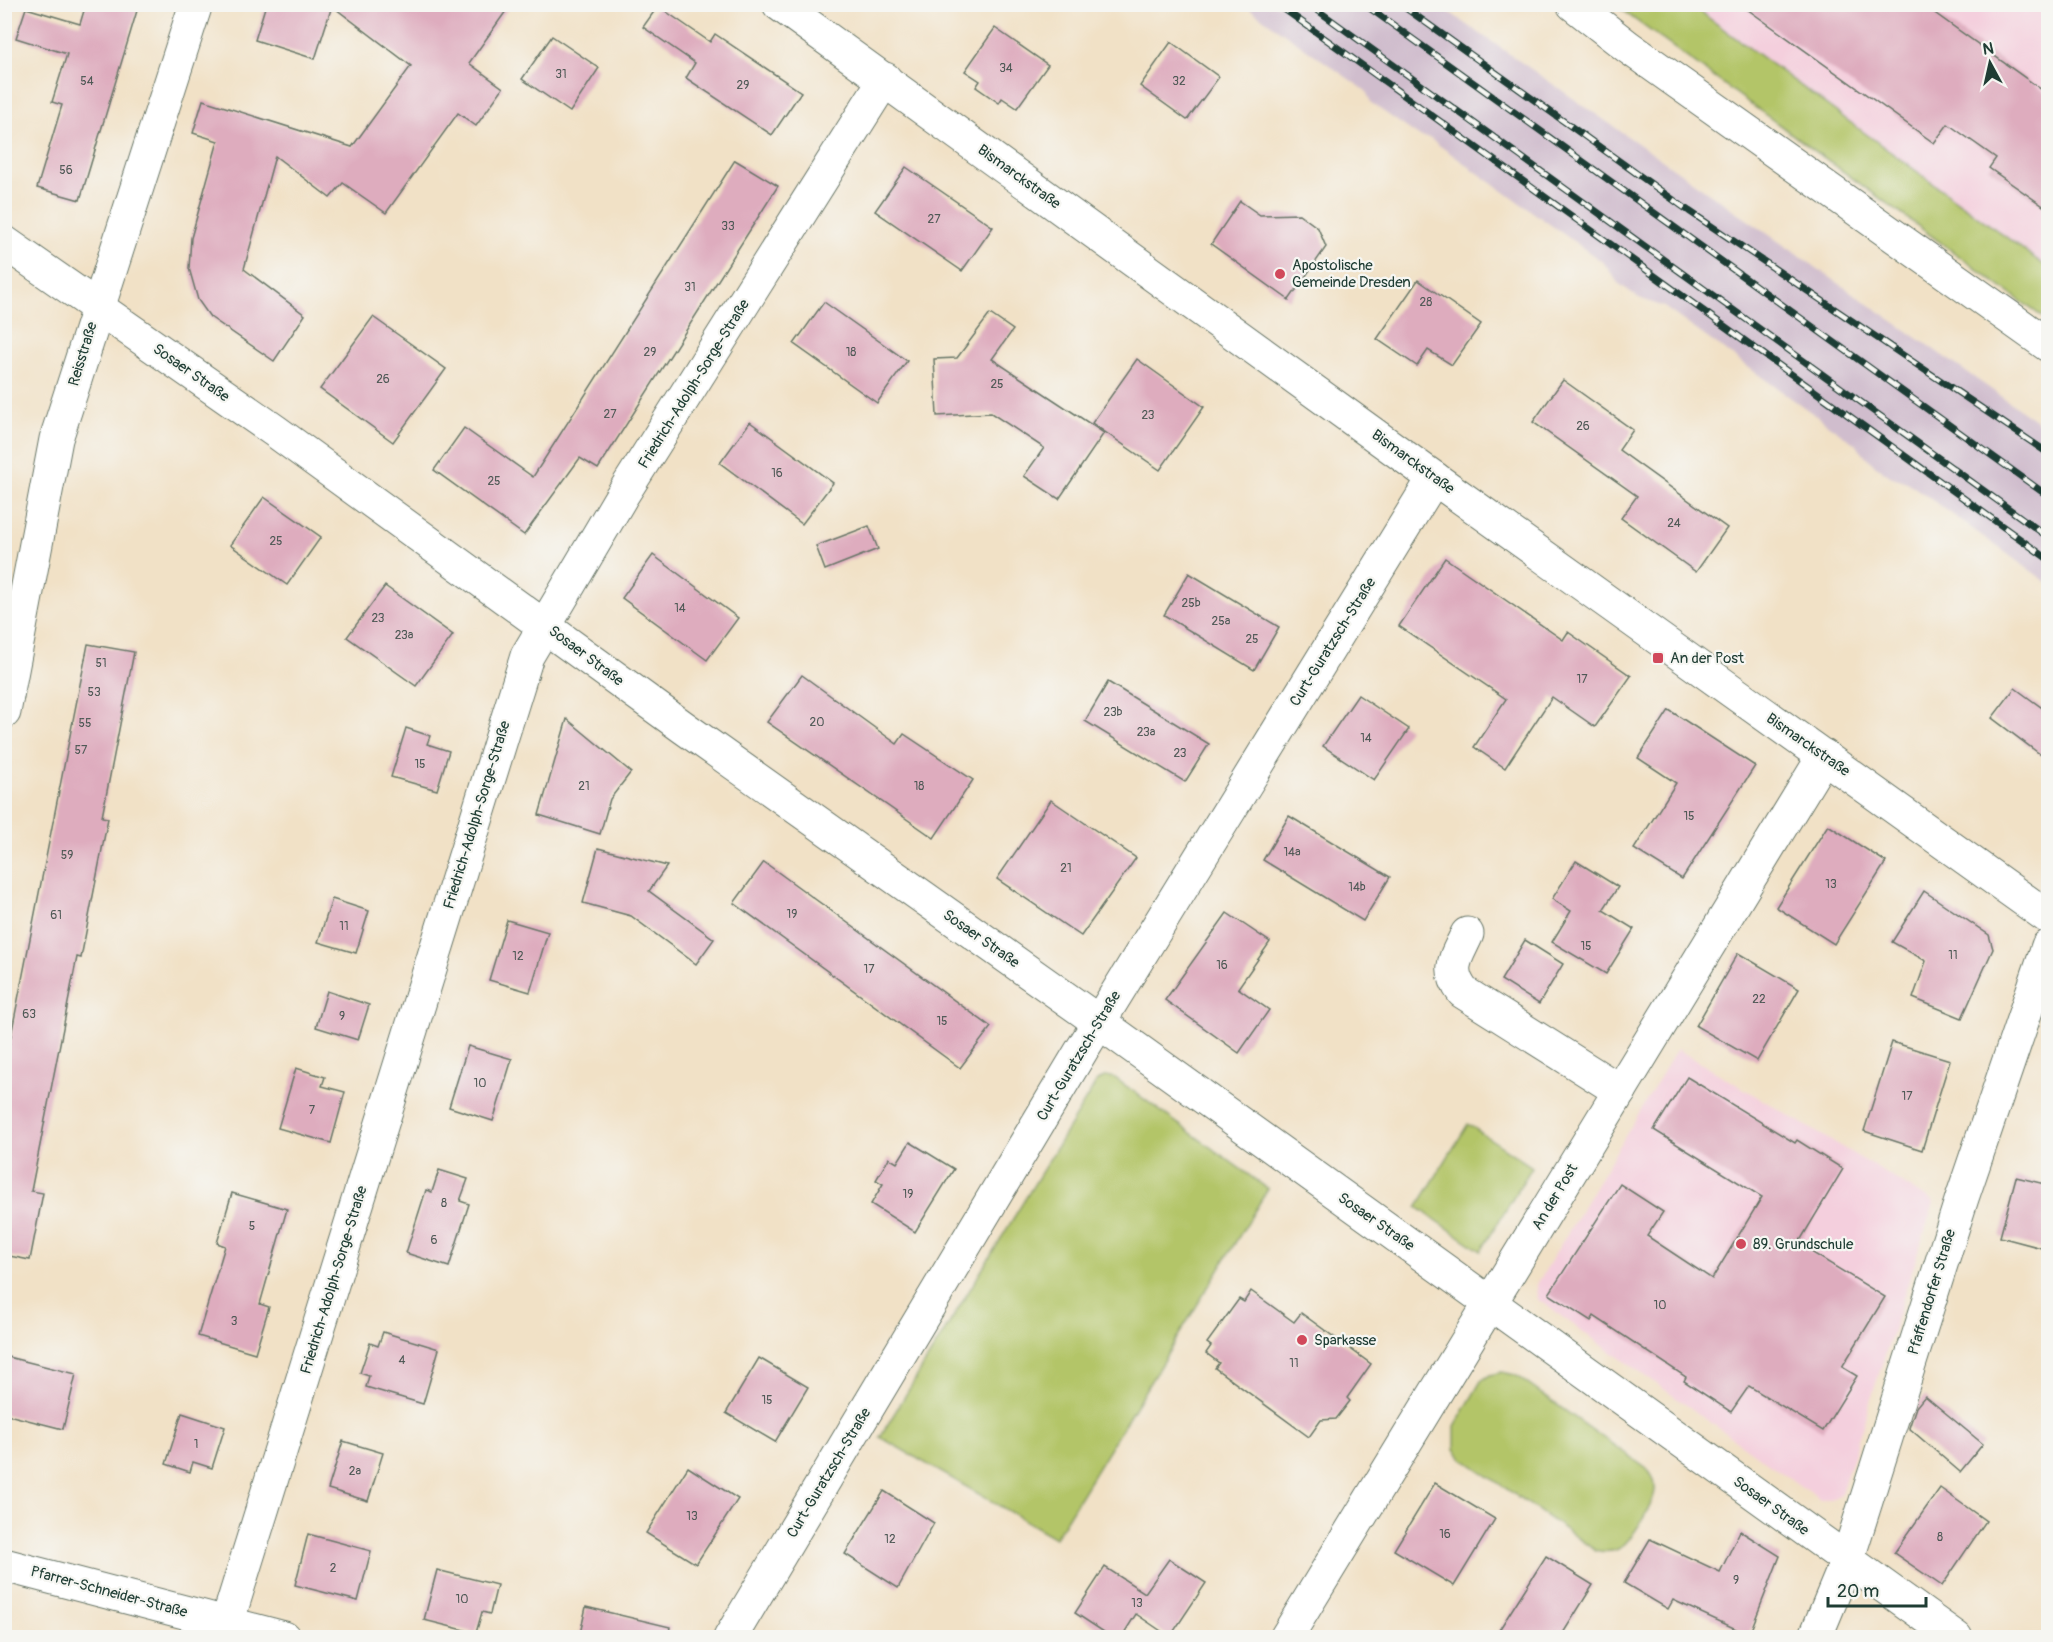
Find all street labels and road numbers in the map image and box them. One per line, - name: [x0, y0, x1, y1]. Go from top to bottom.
- street label: Bismarckstraße: [974, 140, 1065, 214]
- street label: Friedrich-Adolph-Sorge-Straße: [634, 295, 754, 472]
- street label: Reisstraße: [64, 319, 102, 388]
- street label: Sosaer Straße: [149, 340, 233, 407]
- street label: Bismarckstraße: [1368, 425, 1459, 499]
- street label: Curt-Guratzsch-Straße: [1286, 574, 1381, 710]
- street label: Sosaer Straße: [545, 622, 628, 691]
- street label: Bismarckstraße: [1762, 709, 1854, 781]
- street label: Friedrich-Adolph-Sorge-Straße: [439, 718, 515, 911]
- street label: Sosaer Straße: [939, 906, 1023, 973]
- street label: Curt-Guratzsch-Straße: [1033, 987, 1126, 1124]
- street label: An der Post: [1528, 1160, 1583, 1234]
- street label: Friedrich-Adolph-Sorge-Straße: [296, 1183, 372, 1376]
- street label: Sosaer Straße: [1334, 1189, 1418, 1256]
- street label: Pfaffendorfer Straße: [1904, 1226, 1960, 1357]
- street label: Curt-Guratzsch-Straße: [783, 1404, 876, 1541]
- street label: Sosaer Straße: [1729, 1472, 1813, 1540]
- street label: Pfarrer-Schneider-Straße: [28, 1562, 190, 1622]

